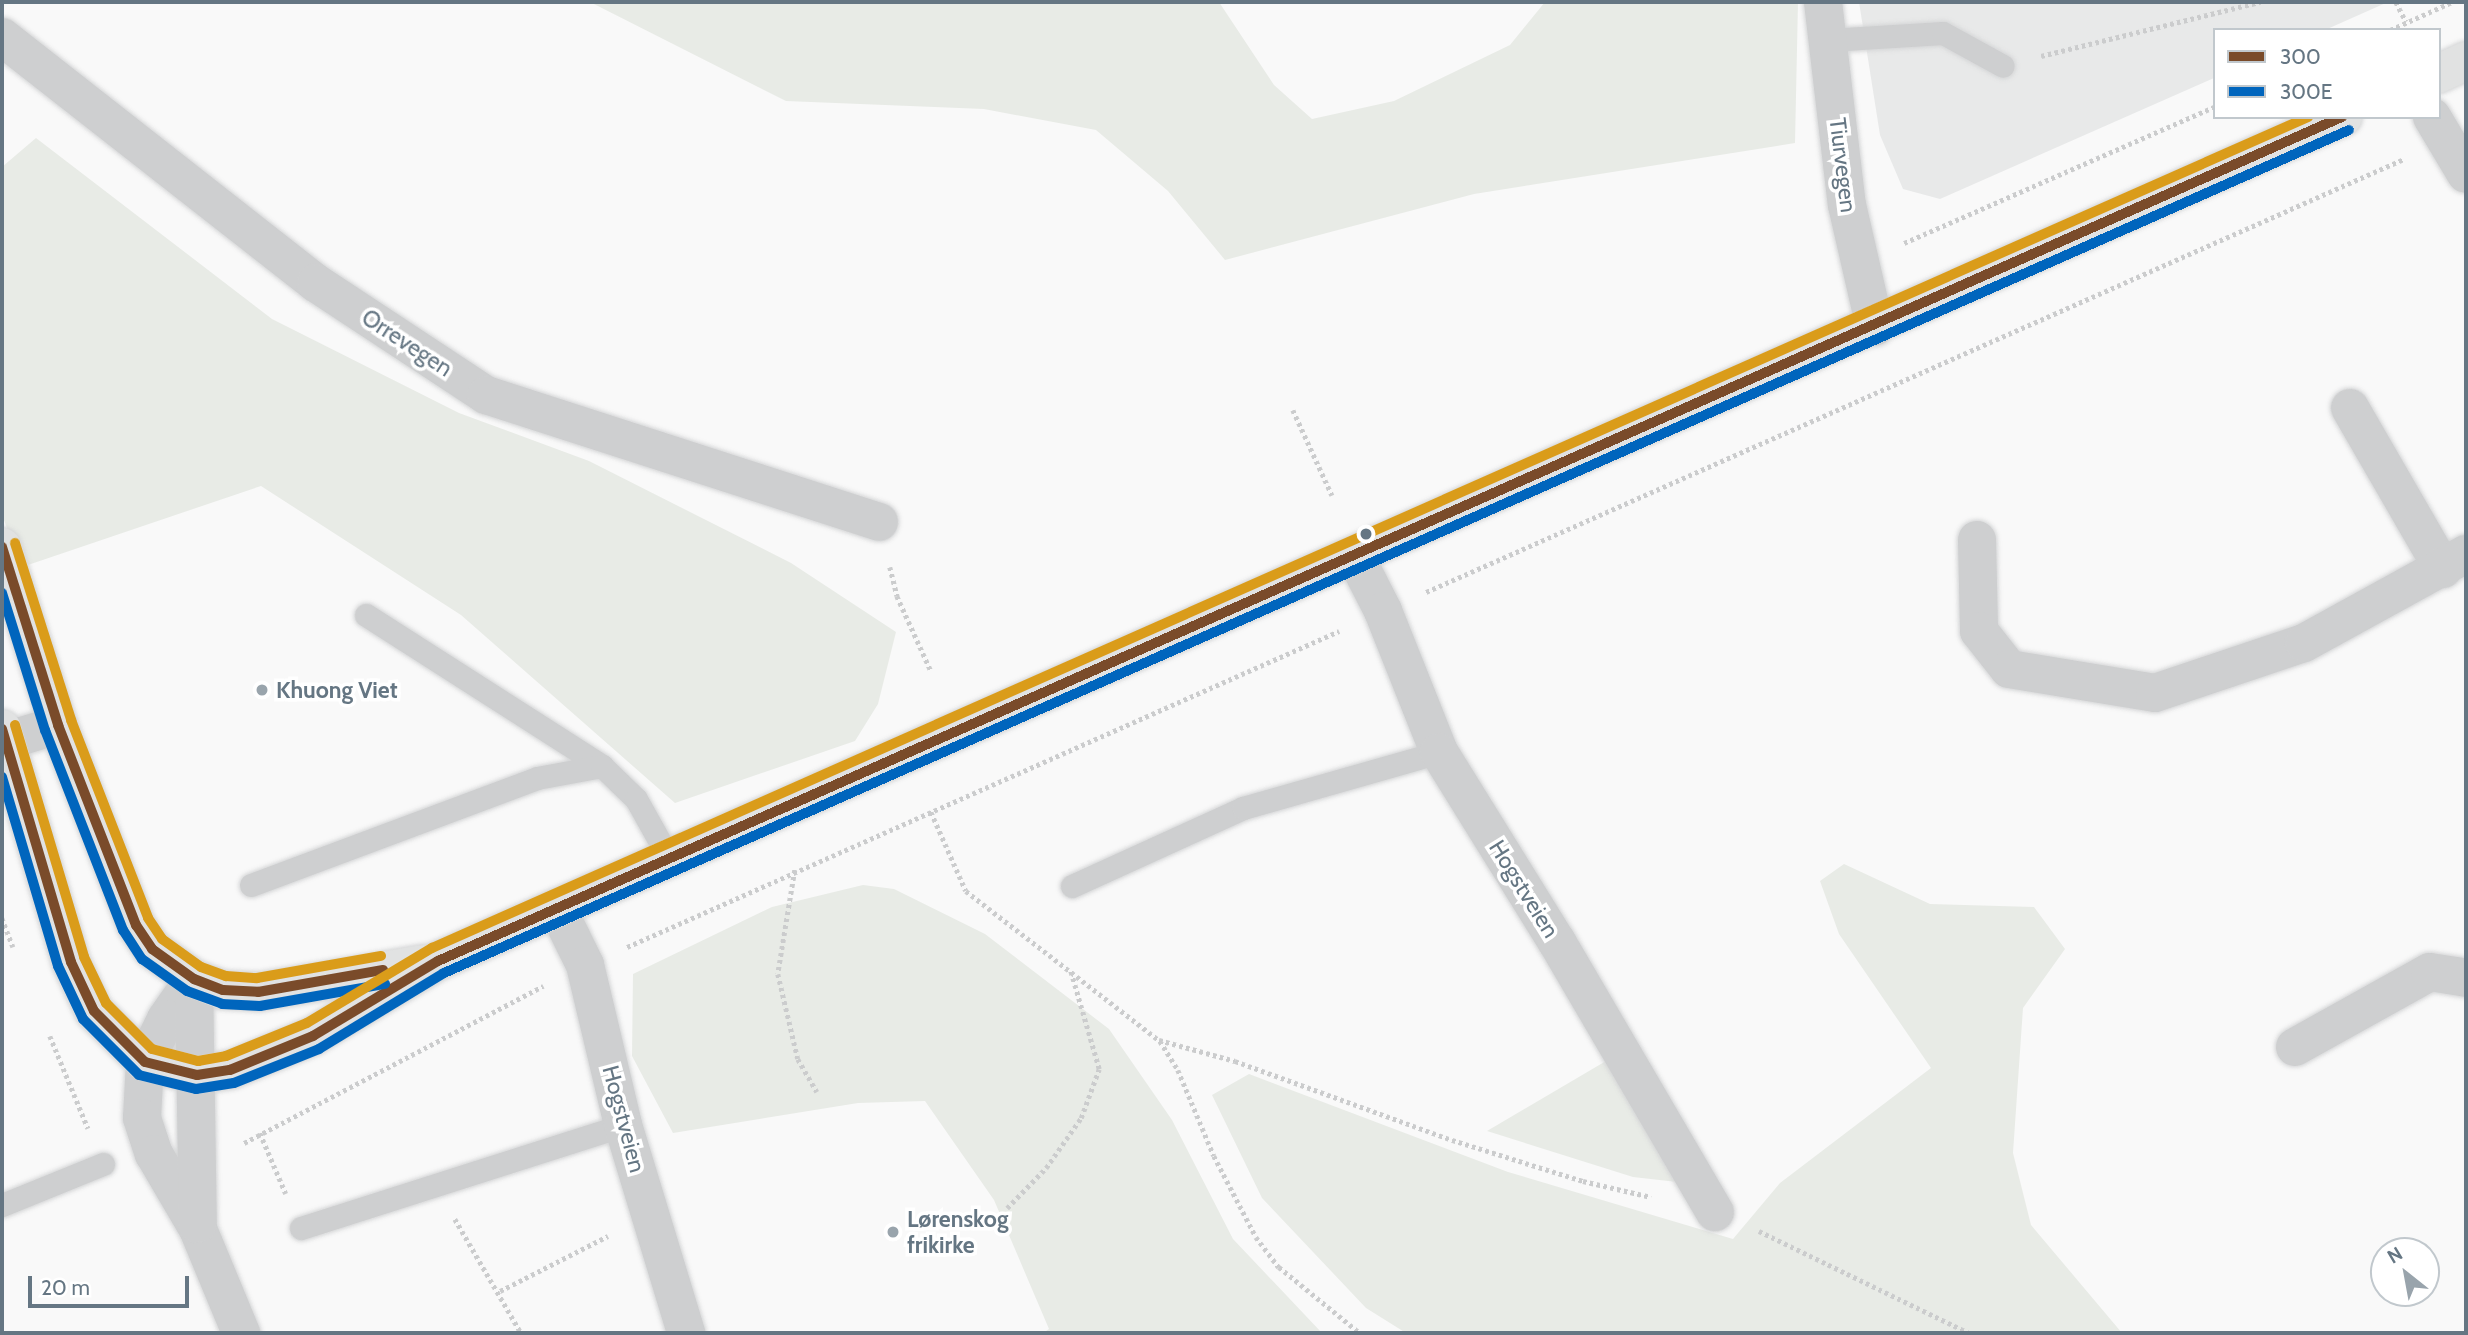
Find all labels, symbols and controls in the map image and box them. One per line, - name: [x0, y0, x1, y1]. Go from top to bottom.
- legend: [2212, 28, 2440, 119]
- text: 300: [2280, 44, 2321, 69]
- text: 300E: [2280, 79, 2332, 104]
- street label: Tiurvegen: [1824, 116, 1862, 214]
- street label: Orrevegen: [357, 304, 457, 382]
- unlabelled marker: [1359, 527, 1373, 541]
- place label: Khuong Viet: [276, 676, 398, 704]
- marker: Khuong Viet: [254, 682, 270, 698]
- street label: Hogstveien: [1483, 835, 1565, 943]
- street label: Hogstveien: [596, 1062, 652, 1176]
- place label: Lørenskog frikirke: [907, 1205, 1008, 1259]
- marker: Lørenskog frikirke: [885, 1224, 901, 1240]
- north arrow: [2370, 1237, 2440, 1307]
- text: N: [2383, 1242, 2407, 1269]
- scale bar: [32, 1262, 192, 1306]
- text: 20 m: [41, 1275, 90, 1300]

